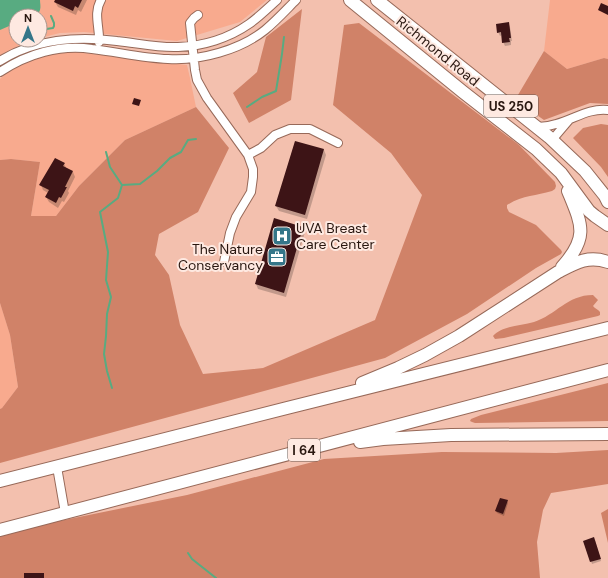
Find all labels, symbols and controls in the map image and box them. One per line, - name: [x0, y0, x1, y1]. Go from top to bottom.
- north arrow: [8, 8, 48, 48]
- text: N: [24, 11, 32, 25]
- street label: Richmond Road: [393, 12, 483, 90]
- road number: US 250: [484, 95, 538, 117]
- place label: UVA Breast Care Center: [296, 219, 375, 253]
- hospital icon: UVA Breast Care Center: [271, 225, 293, 247]
- place label: The Nature Conservancy: [178, 240, 263, 274]
- office icon: The Nature Conservancy: [266, 246, 288, 268]
- road number: I 64: [288, 439, 320, 461]

